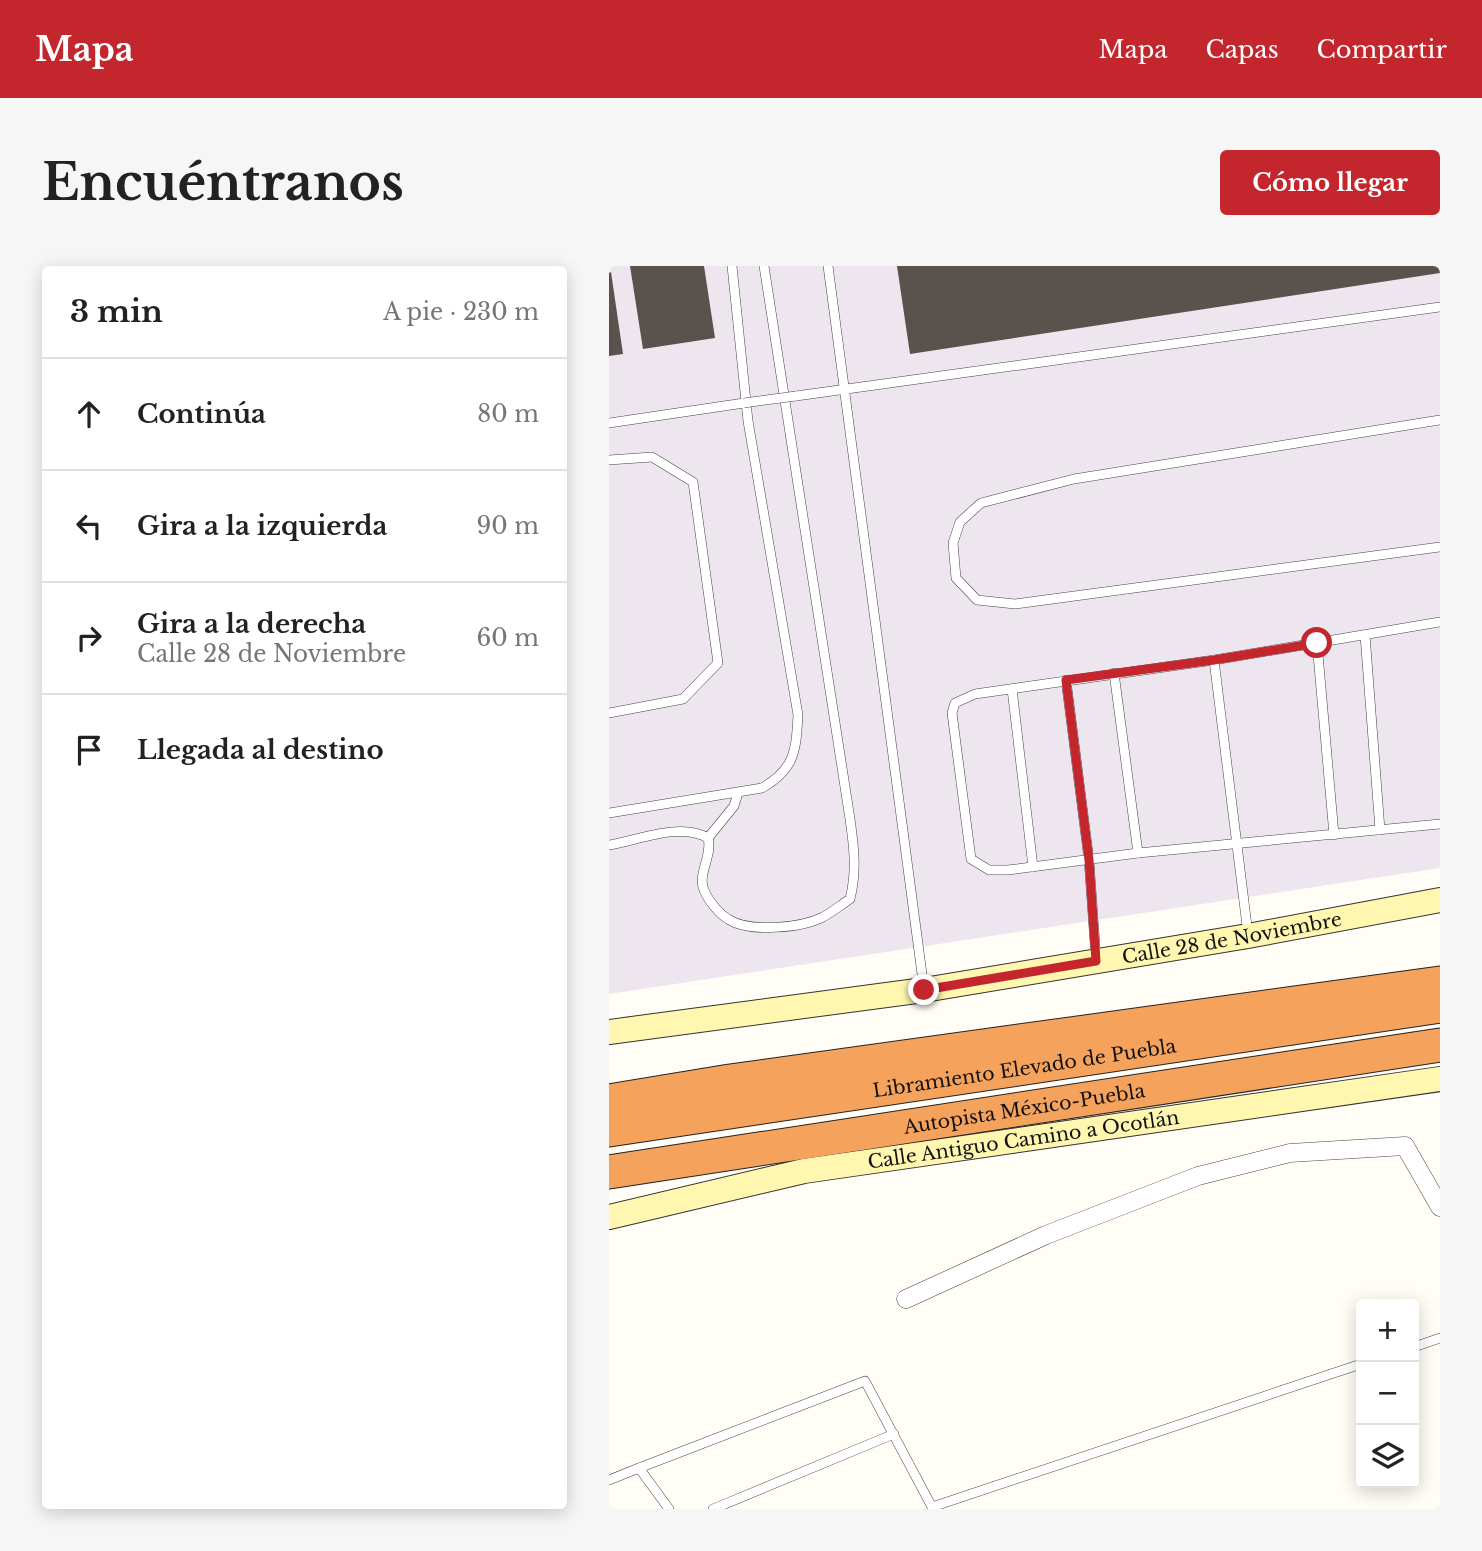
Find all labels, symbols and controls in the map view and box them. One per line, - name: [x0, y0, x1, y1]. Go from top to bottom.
- text: Mapa: [35, 29, 134, 70]
- text: Mapa: [1098, 35, 1168, 64]
- text: Capas: [1206, 35, 1279, 64]
- text: Compartir: [1317, 35, 1447, 64]
- button: Cómo llegar: [1220, 150, 1440, 215]
- text: Encuéntranos: [42, 152, 404, 213]
- text: 3 min: [70, 293, 163, 330]
- text: A pie · 230 m: [383, 298, 539, 326]
- icon: ahead: [70, 395, 108, 433]
- text: Continúa: [137, 398, 266, 430]
- text: 80 m: [477, 400, 539, 428]
- icon: left: [70, 507, 108, 545]
- text: Gira a la izquierda: [137, 510, 387, 542]
- text: 90 m: [477, 512, 539, 540]
- text: Gira a la derecha: [137, 608, 366, 640]
- icon: right: [70, 619, 108, 657]
- text: 60 m: [477, 624, 539, 652]
- route start: [1301, 627, 1332, 658]
- text: Calle 28 de Noviembre: [137, 640, 406, 668]
- icon: arrive: [70, 731, 108, 769]
- text: Llegada al destino: [137, 734, 384, 766]
- street label: Calle 28 de Noviembre: [1120, 907, 1343, 968]
- route end: [908, 974, 939, 1005]
- street label: Libramiento Elevado de Puebla: [871, 1034, 1178, 1102]
- street label: Autopista México-Puebla: [901, 1079, 1147, 1138]
- street label: Calle Antiguo Camino a Ocotlán: [866, 1105, 1181, 1173]
- map controls: [1356, 1299, 1419, 1488]
- button: +: [1356, 1299, 1419, 1362]
- button: −: [1356, 1362, 1419, 1425]
- button: layers: [1356, 1425, 1419, 1488]

